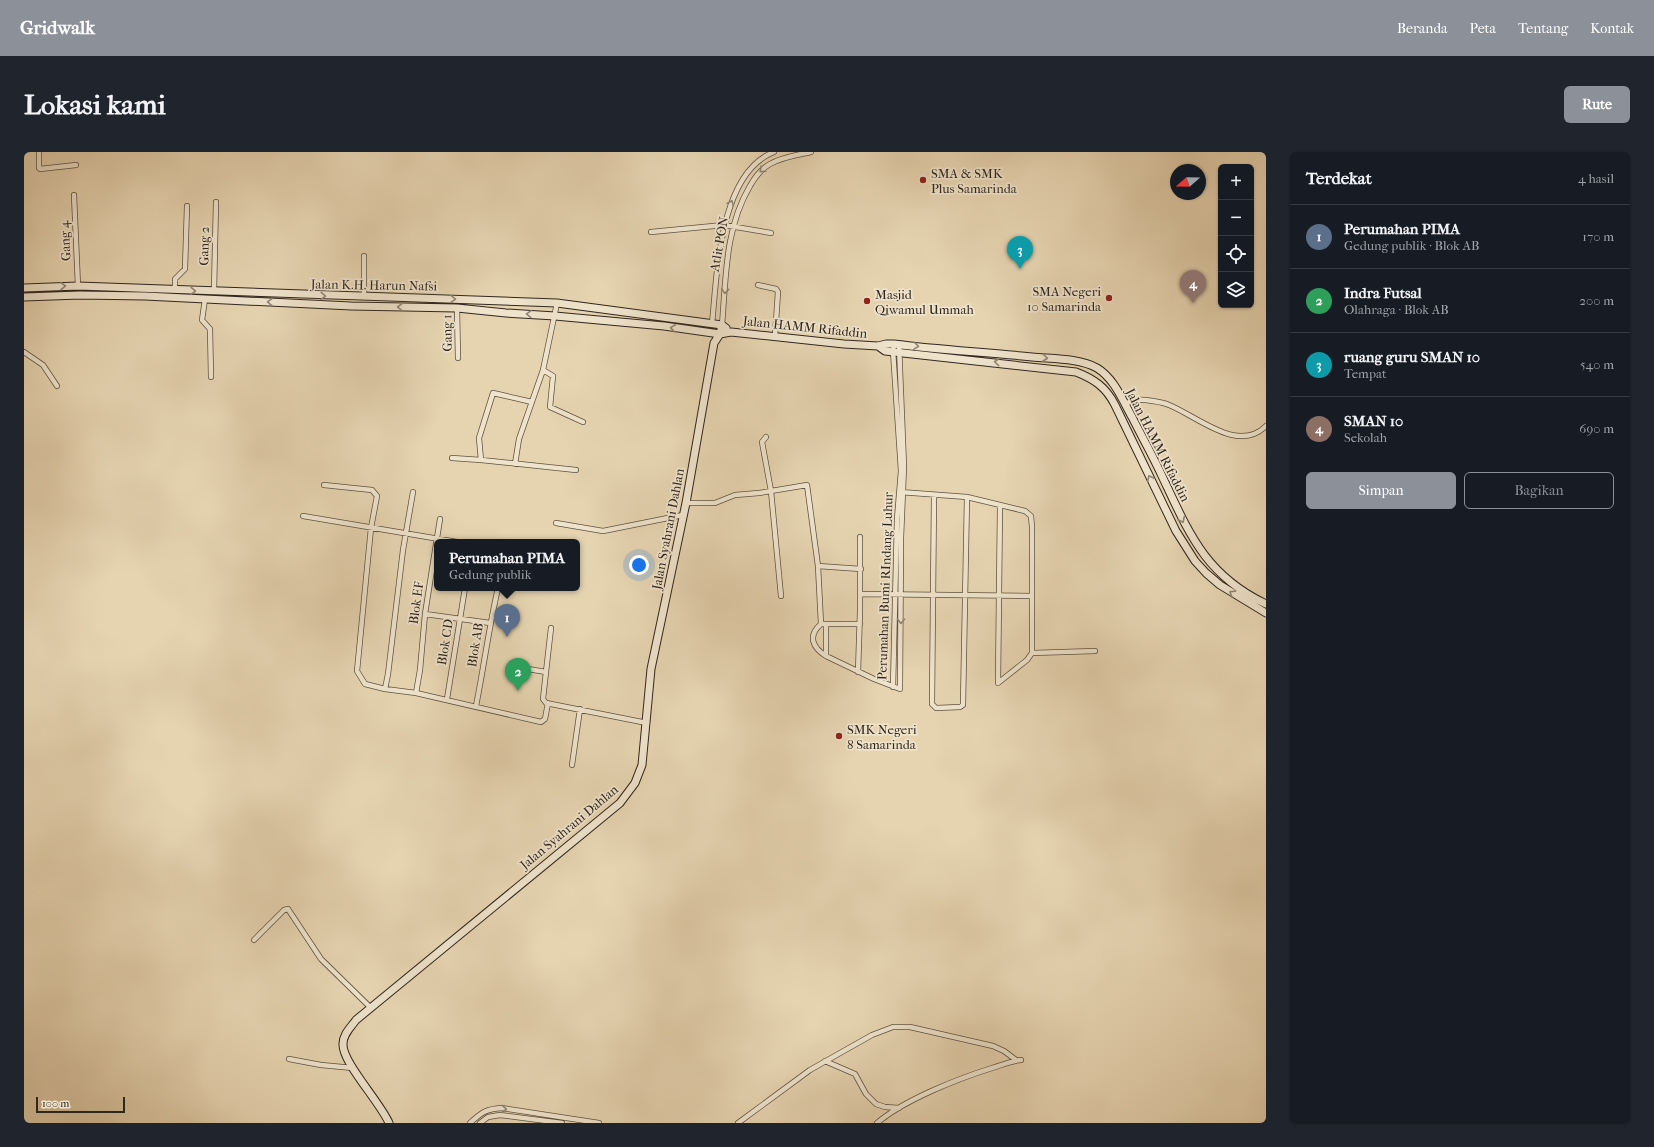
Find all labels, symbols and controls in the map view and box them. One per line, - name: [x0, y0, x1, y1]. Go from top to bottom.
- text: Gridwalk: [20, 17, 95, 39]
- text: Beranda: [1397, 20, 1448, 37]
- text: Peta: [1470, 20, 1496, 37]
- text: Tentang: [1518, 20, 1568, 37]
- text: Kontak: [1590, 20, 1634, 37]
- button: Rute: [1564, 86, 1630, 123]
- text: Lokasi kami: [24, 88, 166, 121]
- north arrow: [1170, 164, 1206, 200]
- map controls: [1218, 164, 1254, 308]
- button: +: [1218, 164, 1254, 200]
- one-way arrow: [759, 165, 767, 173]
- place label: SMA & SMK Plus Samarinda: [931, 166, 1018, 196]
- text: Terdekat: [1306, 168, 1372, 188]
- text: 4 hasil: [1578, 171, 1614, 186]
- marker: SMA & SMK Plus Samarinda: [918, 175, 928, 185]
- one-way arrow: [726, 200, 734, 208]
- button: −: [1218, 200, 1254, 236]
- street label: Atlit PON: [707, 215, 731, 274]
- street label: Gang 4: [56, 220, 74, 261]
- text: Perumahan PIMA: [1344, 220, 1460, 238]
- street label: Gang 2: [196, 226, 212, 266]
- text: 1: [1317, 229, 1321, 244]
- text: 170 m: [1582, 229, 1614, 244]
- pin: 3: [1007, 236, 1033, 269]
- button: locate: [1218, 236, 1254, 272]
- text: Gedung publik · Blok AB: [1344, 238, 1479, 253]
- pin: 4: [1180, 270, 1206, 303]
- button: layers: [1218, 272, 1254, 308]
- street label: Jalan K.H. Harun Nafsi: [310, 276, 438, 294]
- one-way arrow: [60, 282, 66, 290]
- place label: SMA Negeri 10 Samarinda: [1027, 284, 1102, 314]
- text: Indra Futsal: [1344, 284, 1422, 302]
- one-way arrow: [190, 286, 196, 295]
- place label: Masjid Qiwamul Ummah: [875, 287, 974, 317]
- one-way arrow: [720, 288, 729, 294]
- one-way arrow: [320, 292, 326, 300]
- marker: SMA Negeri 10 Samarinda: [1104, 293, 1114, 303]
- text: 2: [1316, 293, 1322, 308]
- text: 200 m: [1579, 293, 1614, 308]
- one-way arrow: [450, 294, 456, 303]
- marker: Masjid Qiwamul Ummah: [862, 296, 872, 306]
- one-way arrow: [267, 298, 273, 306]
- text: Olahraga · Blok AB: [1344, 302, 1449, 317]
- one-way arrow: [397, 303, 403, 311]
- one-way arrow: [526, 310, 532, 319]
- street label: Jalan HAMM Rifaddin: [741, 313, 868, 341]
- street label: Gang 1: [439, 314, 455, 352]
- one-way arrow: [670, 324, 676, 333]
- one-way arrow: [913, 342, 919, 351]
- text: ruang guru SMAN 10: [1344, 348, 1480, 366]
- one-way arrow: [1042, 353, 1049, 362]
- text: 3: [1316, 357, 1322, 372]
- text: 540 m: [1580, 357, 1614, 372]
- one-way arrow: [994, 358, 1000, 367]
- text: Tempat: [1344, 366, 1387, 381]
- street label: Jalan HAMM Rifaddin: [1122, 385, 1193, 504]
- text: SMAN 10: [1344, 412, 1403, 430]
- text: 4: [1315, 421, 1323, 436]
- text: 690 m: [1579, 421, 1614, 436]
- text: Sekolah: [1344, 430, 1387, 445]
- street label: Jalan Syahrani Dahlan: [649, 467, 687, 592]
- button: Simpan: [1306, 472, 1456, 509]
- button: Bagikan: [1464, 472, 1614, 509]
- one-way arrow: [1147, 474, 1155, 482]
- street label: Perumahan Bumi RIndang Luhur: [874, 491, 896, 680]
- one-way arrow: [1177, 516, 1185, 523]
- popup: [434, 539, 580, 591]
- text: Perumahan PIMA: [449, 549, 565, 567]
- your location: [629, 555, 649, 575]
- text: Gedung publik: [449, 567, 531, 582]
- street label: Blok EF: [406, 581, 426, 625]
- one-way arrow: [1229, 590, 1236, 598]
- pin: 1: [494, 604, 520, 637]
- street label: Blok CD: [434, 618, 456, 666]
- one-way arrow: [897, 618, 905, 624]
- street label: Blok AB: [464, 622, 486, 668]
- pin: 2: [505, 658, 531, 691]
- place label: SMK Negeri 8 Samarinda: [847, 722, 917, 752]
- marker: SMK Negeri 8 Samarinda: [834, 731, 844, 741]
- street label: Jalan Syahrani Dahlan: [516, 781, 621, 873]
- scale bar: [36, 1095, 125, 1114]
- text: 100 m: [42, 1097, 70, 1110]
- one-way arrow: [501, 1105, 507, 1114]

